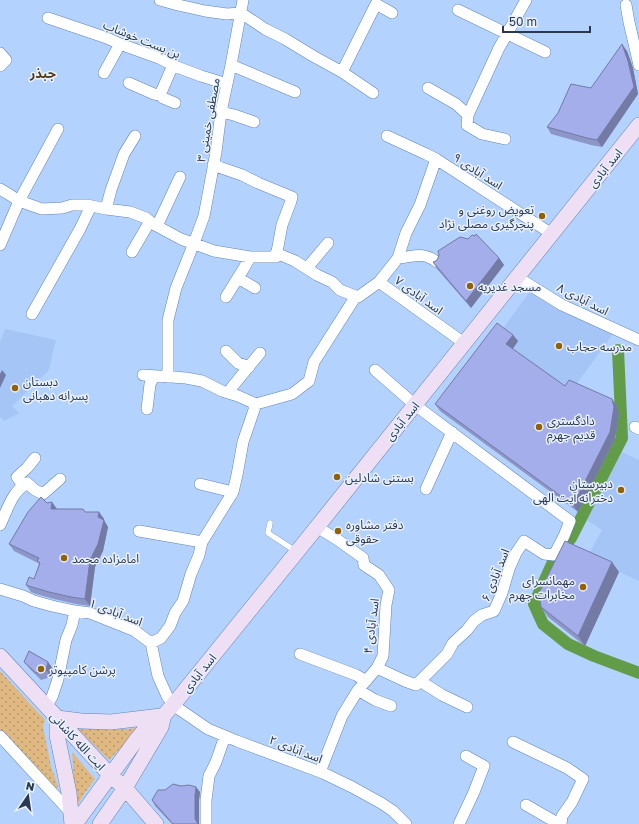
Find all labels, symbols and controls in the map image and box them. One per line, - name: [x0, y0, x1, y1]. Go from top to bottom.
- scale bar: [503, 8, 590, 34]
- text: 50 m: [509, 14, 537, 29]
- street label: بن بست خوشاب: [101, 17, 183, 62]
- district label: جبذر: [29, 65, 56, 81]
- street label: مصطفی خمینی ۳: [193, 77, 223, 163]
- street label: اسد آبادی: [585, 145, 625, 191]
- street label: اسد آبادی ۹: [450, 149, 506, 193]
- place label: تعویض روغنی و پنچرگیری مصلی نژاد: [439, 202, 534, 232]
- marker: تعویض روغنی و پنچرگیری مصلی نژاد: [537, 211, 547, 221]
- street label: اسد آبادی ۷: [392, 272, 446, 318]
- place label: مسجد غدیریه: [478, 279, 541, 294]
- street label: اسد آبادی ۸: [555, 280, 611, 318]
- marker: مسجد غدیریه: [465, 281, 475, 291]
- place label: مدرسه حجاب: [567, 339, 632, 354]
- marker: مدرسه حجاب: [554, 341, 564, 351]
- place label: دبستان پسرانه دهبانی: [23, 374, 88, 404]
- marker: دبستان پسرانه دهبانی: [10, 383, 20, 393]
- street label: اسد آبادی: [382, 398, 422, 444]
- place label: دادگستری قدیم جهرم: [547, 413, 595, 444]
- marker: دادگستری قدیم جهرم: [534, 422, 544, 432]
- place label: بستنی شادلین: [345, 470, 414, 485]
- marker: بستنی شادلین: [332, 472, 342, 482]
- place label: دبیرستان دخترانه آیت الهی: [533, 476, 613, 505]
- marker: دبیرستان دخترانه آیت الهی: [616, 485, 626, 495]
- place label: دفتر مشاوره حقوقی: [346, 517, 404, 546]
- marker: دفتر مشاوره حقوقی: [333, 526, 343, 536]
- street label: اسد آبادی ۶: [478, 546, 513, 604]
- place label: امامزاده محمد: [72, 551, 139, 566]
- marker: امامزاده محمد: [59, 553, 69, 563]
- place label: مهمانسرای مخابرات جهرم: [509, 573, 575, 604]
- marker: مهمانسرای مخابرات جهرم: [578, 582, 588, 592]
- street label: اسد آبادی ۱: [87, 595, 145, 629]
- street label: اسد آبادی ۴: [360, 597, 382, 655]
- street label: اسد آبادی: [179, 650, 219, 696]
- place label: پرشن کامپیوتر: [48, 662, 116, 678]
- marker: پرشن کامپیوتر: [36, 664, 46, 674]
- street label: ایت الله کاشانی: [47, 709, 109, 773]
- street label: اسد آبادی ۲: [267, 732, 325, 766]
- north arrow: [8, 776, 48, 816]
- text: N: [25, 778, 36, 793]

